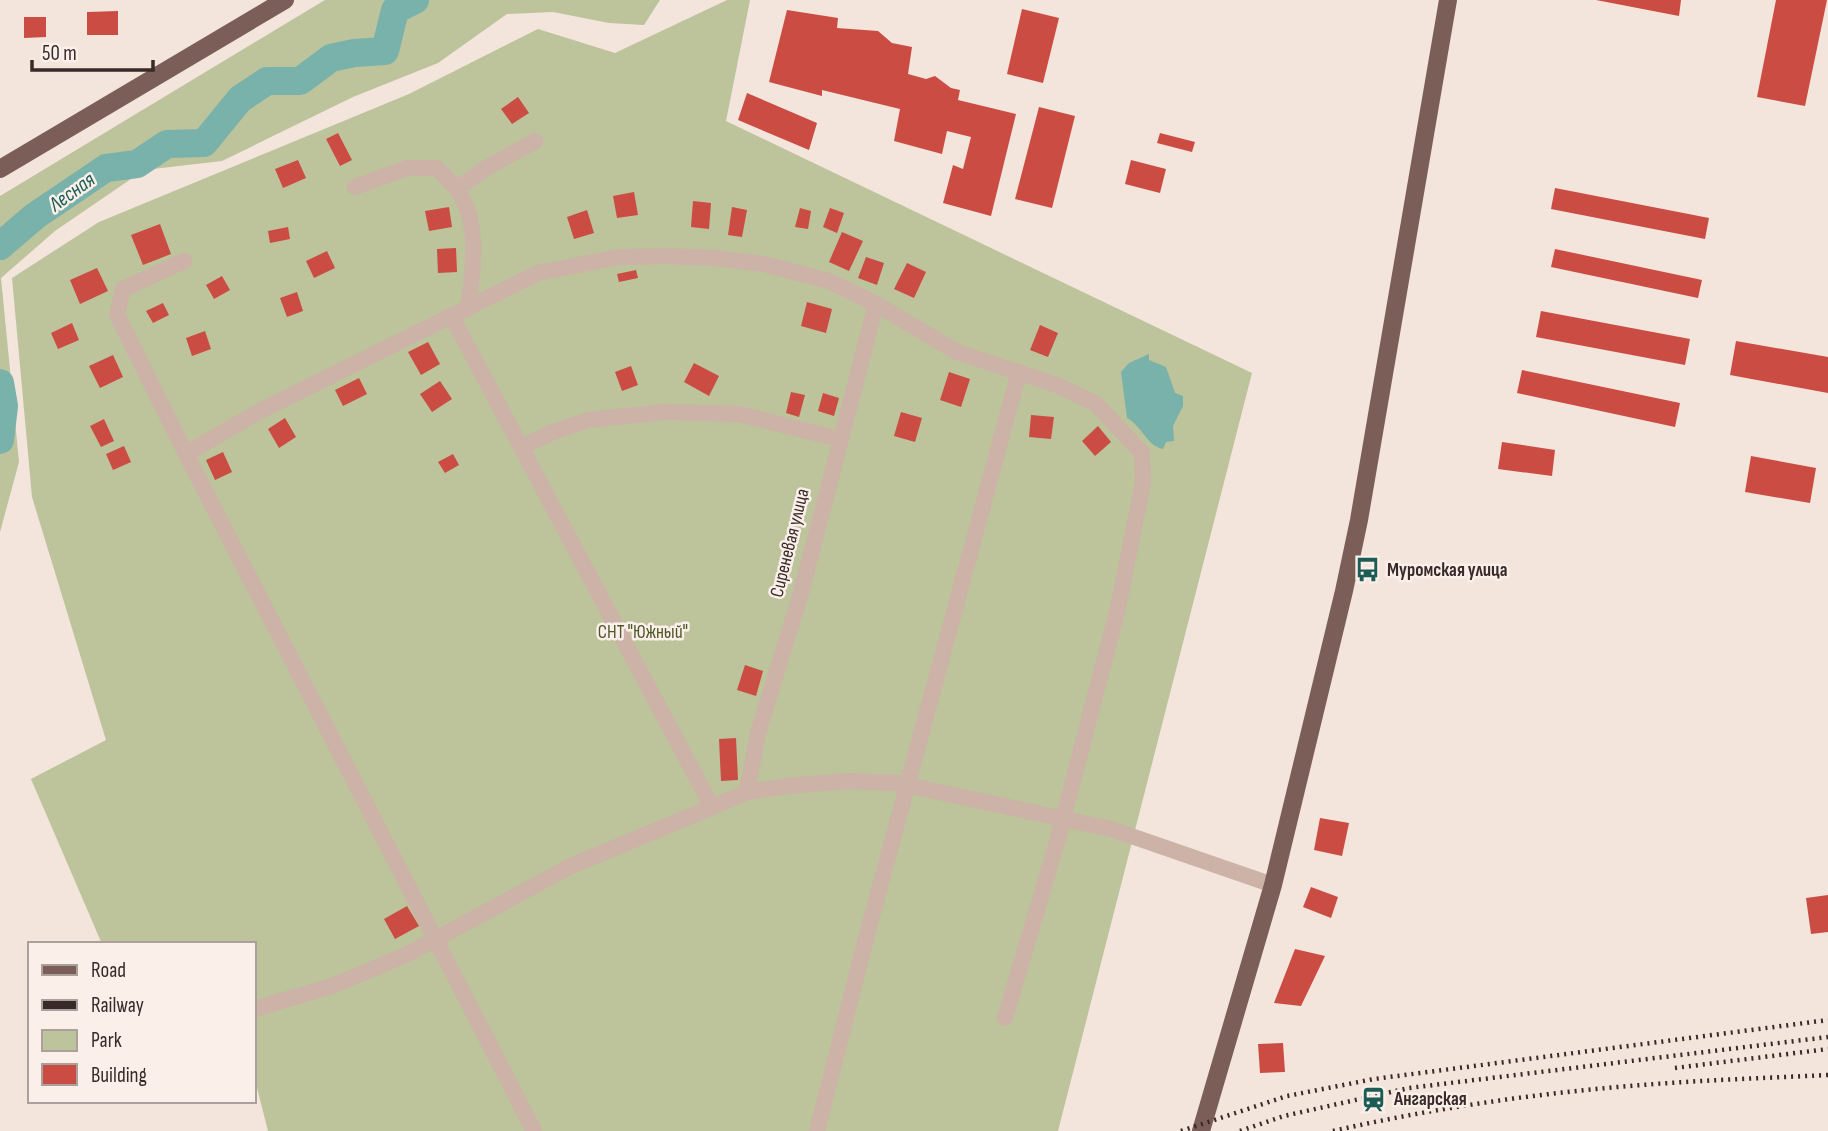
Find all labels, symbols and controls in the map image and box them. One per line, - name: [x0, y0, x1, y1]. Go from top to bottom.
- scale bar: [32, 28, 152, 72]
- text: 50 m: [42, 41, 77, 66]
- water label: Лесная: [43, 167, 100, 217]
- street label: Сиреневая улица: [765, 486, 815, 600]
- bus stop icon: Муромская улица: [1353, 556, 1381, 584]
- place label: Муромская улица: [1387, 559, 1508, 582]
- park label: СНТ "Южный": [598, 621, 688, 644]
- legend: [28, 942, 256, 1103]
- text: Road: [91, 958, 126, 983]
- text: Railway: [91, 993, 144, 1018]
- text: Park: [91, 1028, 122, 1053]
- text: Building: [91, 1063, 147, 1088]
- station icon: Ангарская: [1360, 1085, 1388, 1113]
- place label: Ангарская: [1393, 1088, 1467, 1111]

